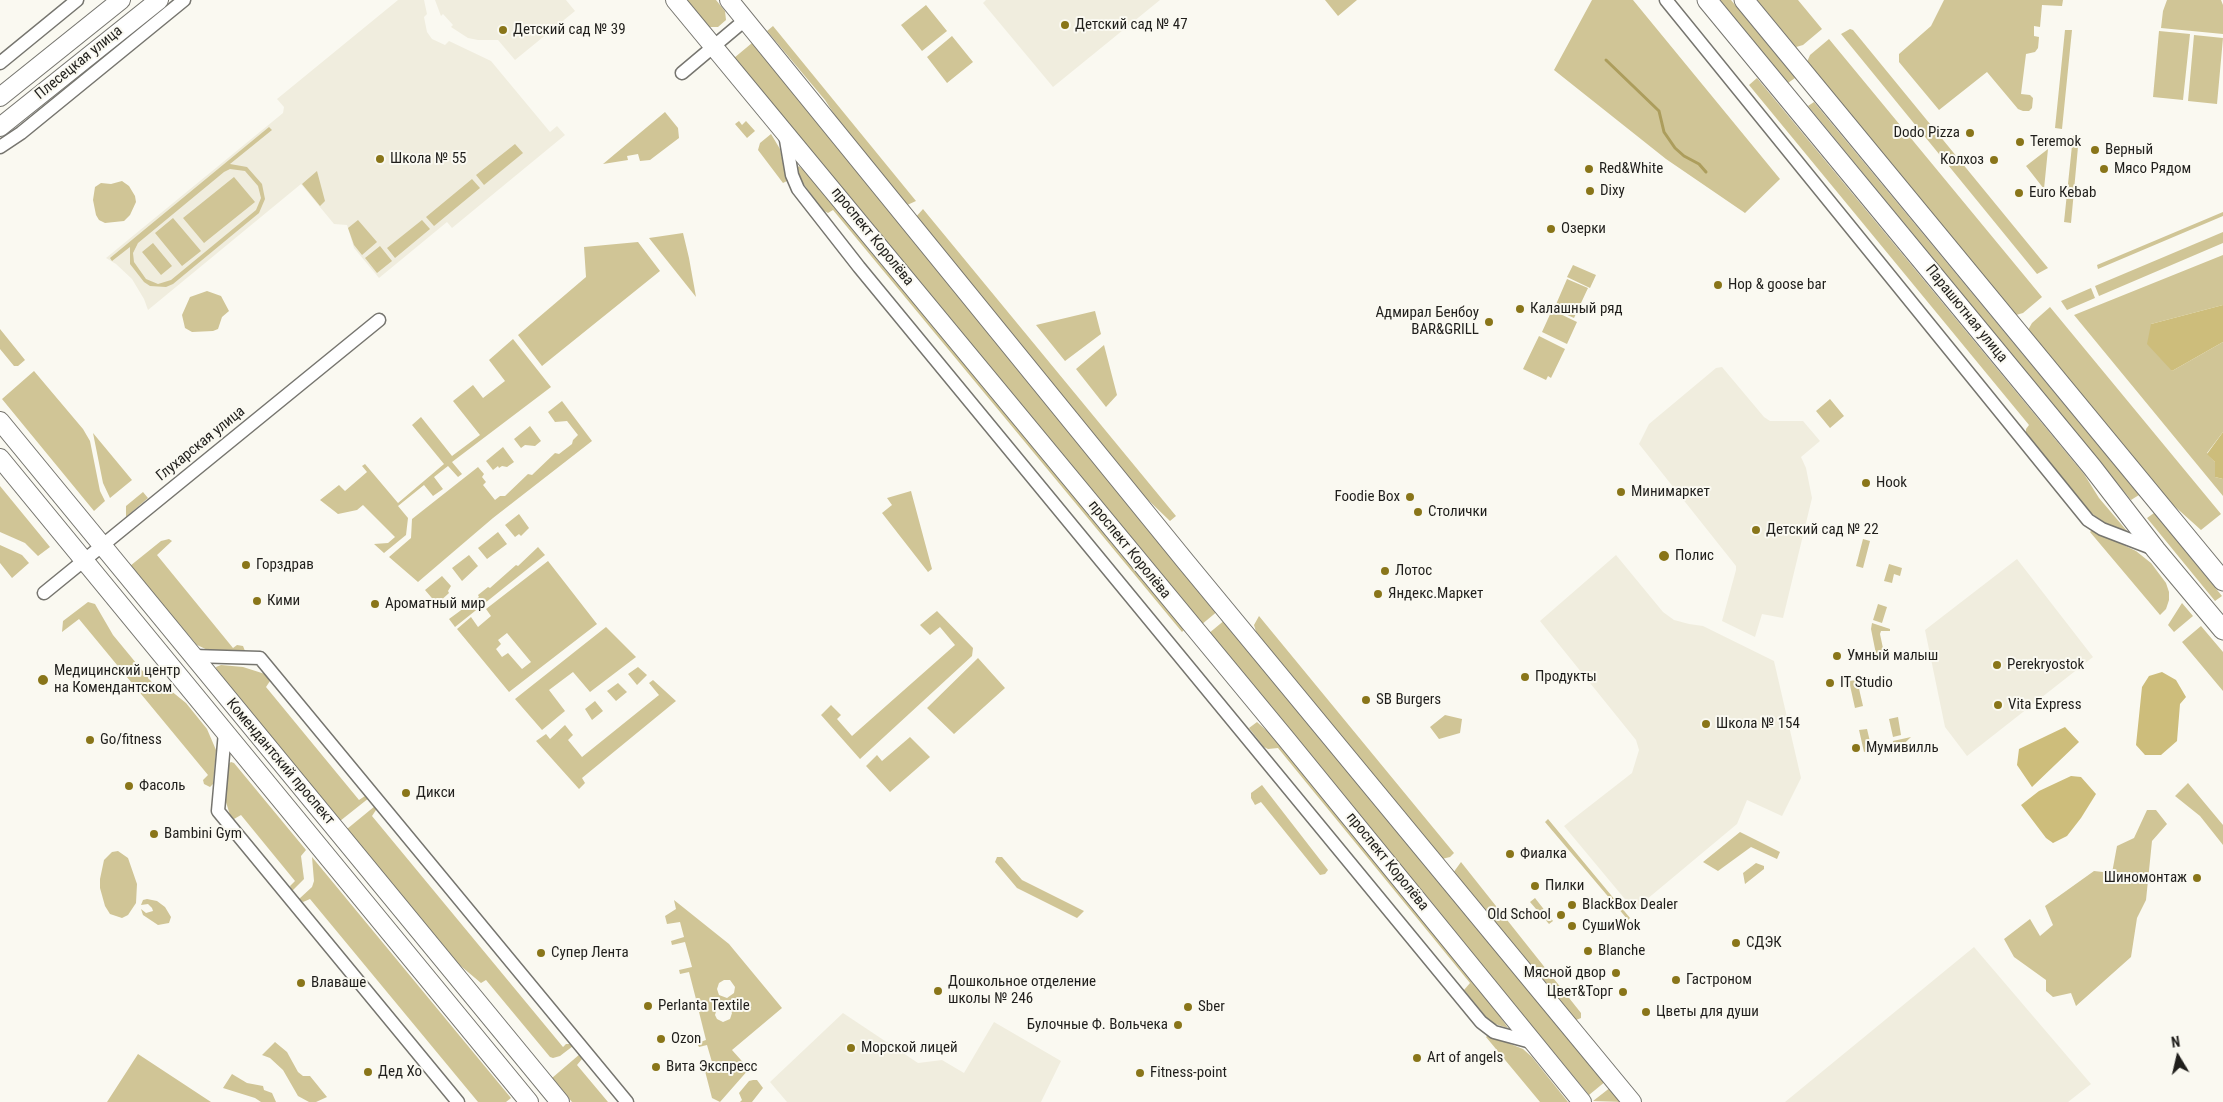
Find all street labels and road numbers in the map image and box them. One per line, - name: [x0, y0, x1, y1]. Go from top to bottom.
- street label: Плесецкая улица: [32, 22, 126, 104]
- street label: проспект Королёва: [827, 184, 917, 290]
- street label: Парашютная улица: [1921, 262, 2011, 366]
- street label: Глухарская улица: [153, 403, 249, 485]
- street label: проспект Королёва: [1084, 497, 1174, 603]
- street label: Комендантский проспект: [222, 695, 338, 829]
- street label: проспект Королёва: [1342, 809, 1432, 915]

